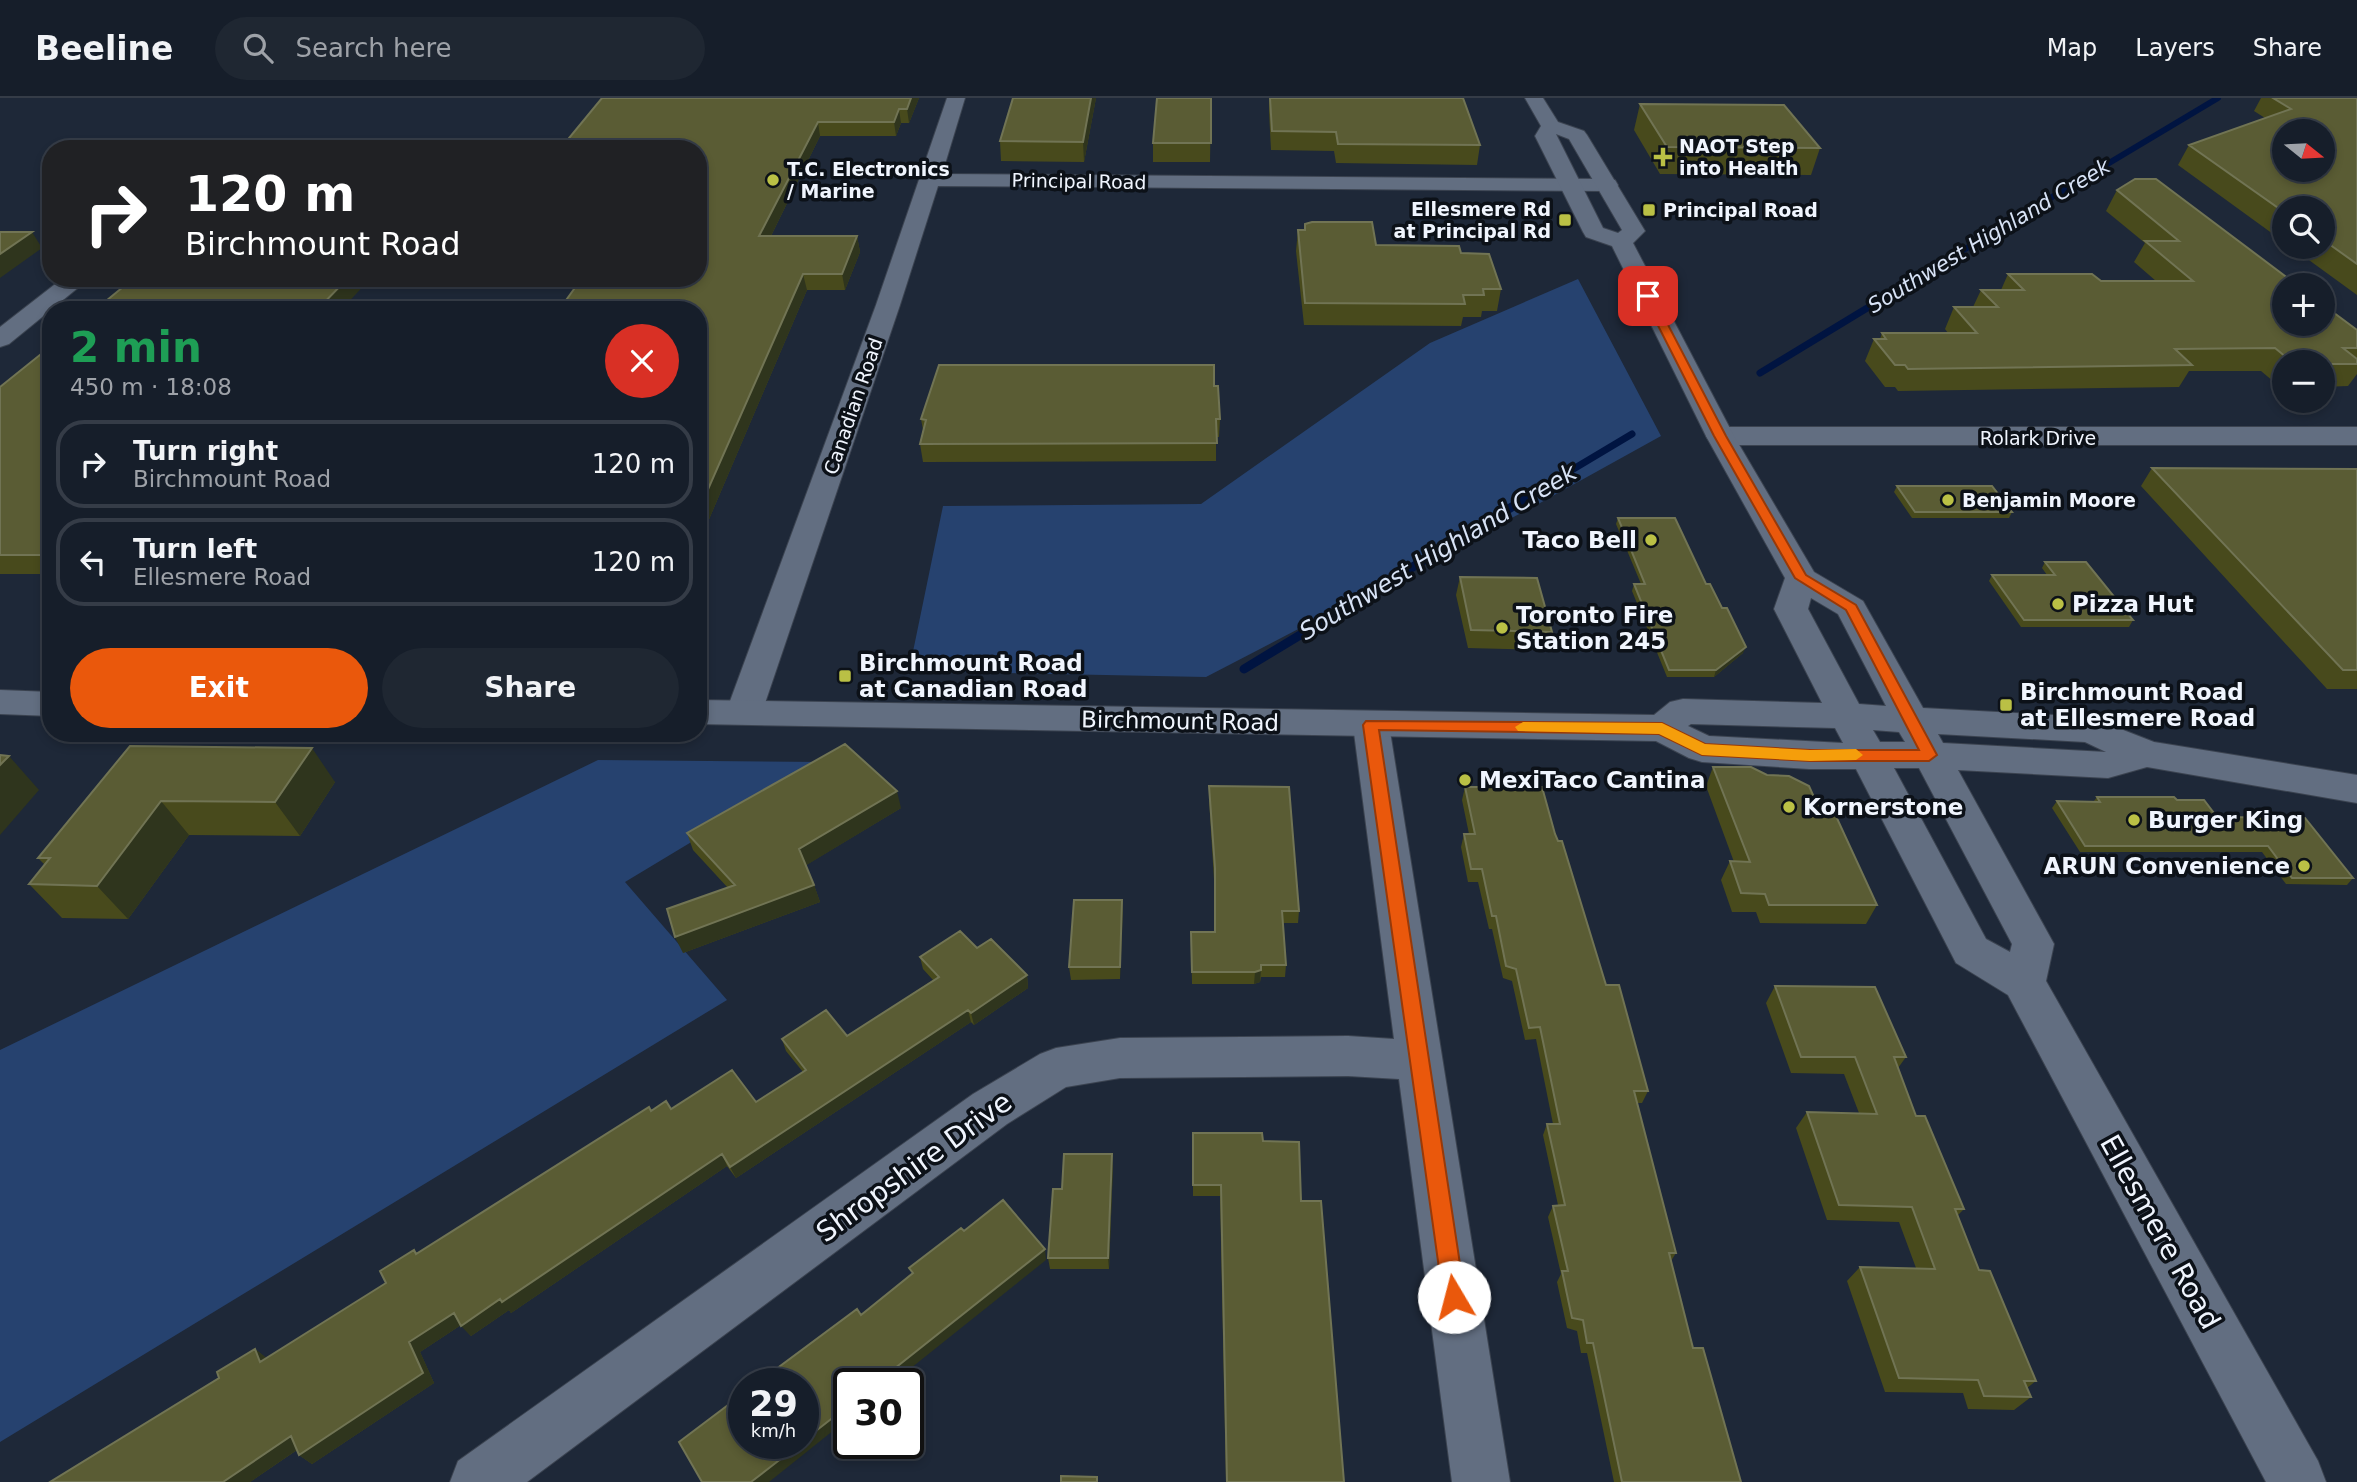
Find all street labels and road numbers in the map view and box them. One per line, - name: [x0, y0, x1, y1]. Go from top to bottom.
- street label: Principal Road: [1011, 169, 1147, 193]
- street label: Canadian Road: [819, 335, 887, 477]
- street label: Rolark Drive: [1980, 427, 2096, 449]
- street label: Birchmount Road: [1081, 706, 1279, 736]
- street label: Shropshire Drive: [810, 1085, 1018, 1249]
- street label: Ellesmere Road: [2093, 1129, 2227, 1335]

